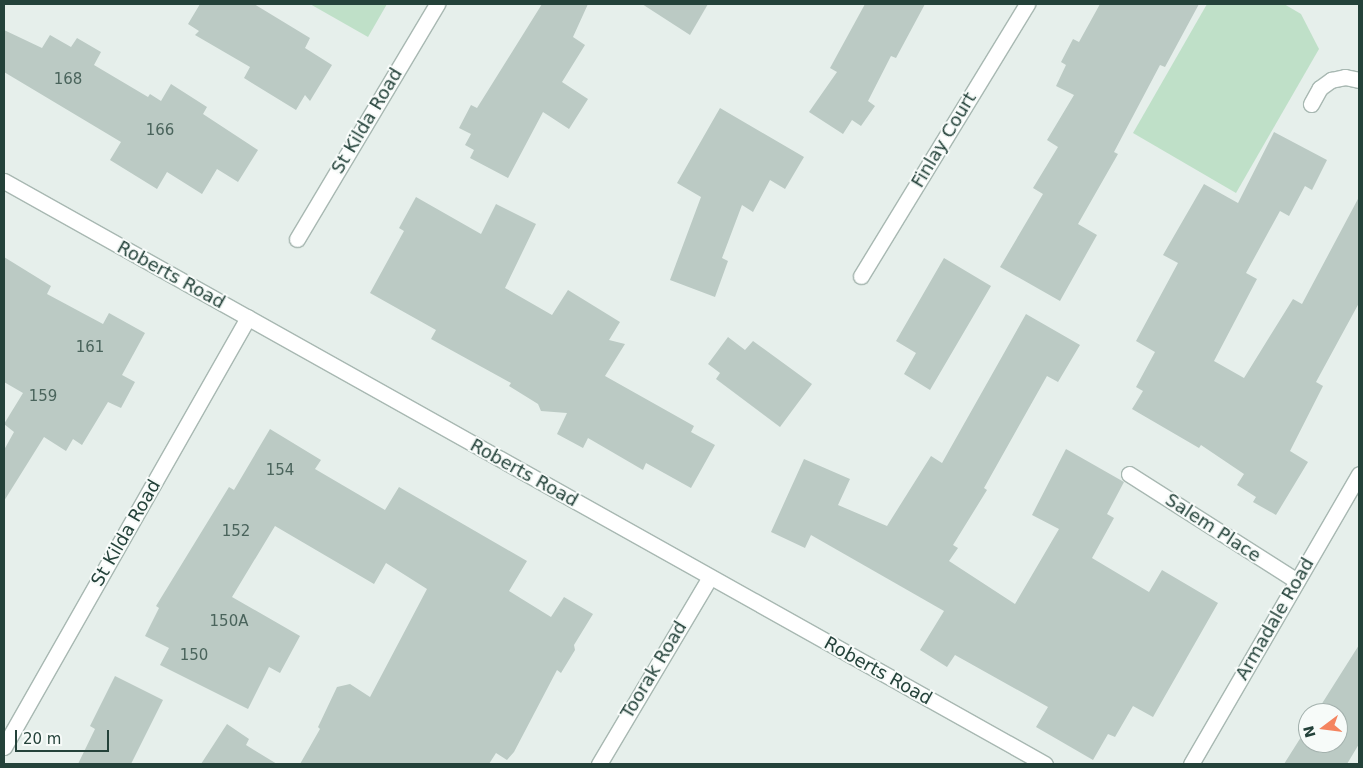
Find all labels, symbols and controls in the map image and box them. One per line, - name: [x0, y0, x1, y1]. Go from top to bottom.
- street label: St Kilda Road: [327, 64, 407, 178]
- house number: 168: [54, 71, 82, 89]
- street label: Finlay Court: [907, 88, 981, 192]
- house number: 166: [146, 122, 174, 140]
- street label: Roberts Road: [113, 236, 229, 314]
- house number: 161: [76, 339, 104, 357]
- house number: 159: [29, 388, 57, 406]
- street label: Roberts Road: [466, 434, 582, 512]
- house number: 154: [266, 462, 294, 480]
- street label: St Kilda Road: [87, 476, 165, 590]
- street label: Salem Place: [1161, 489, 1265, 567]
- house number: 152: [222, 523, 250, 541]
- street label: Armadale Road: [1231, 554, 1319, 684]
- house number: 150A: [210, 613, 248, 631]
- street label: Toorak Road: [616, 617, 692, 723]
- street label: Roberts Road: [820, 632, 936, 710]
- house number: 150: [180, 647, 208, 665]
- north arrow: [1298, 703, 1348, 753]
- scale bar: [18, 720, 111, 752]
- text: N: [1300, 724, 1319, 739]
- text: 20 m: [23, 730, 61, 748]

